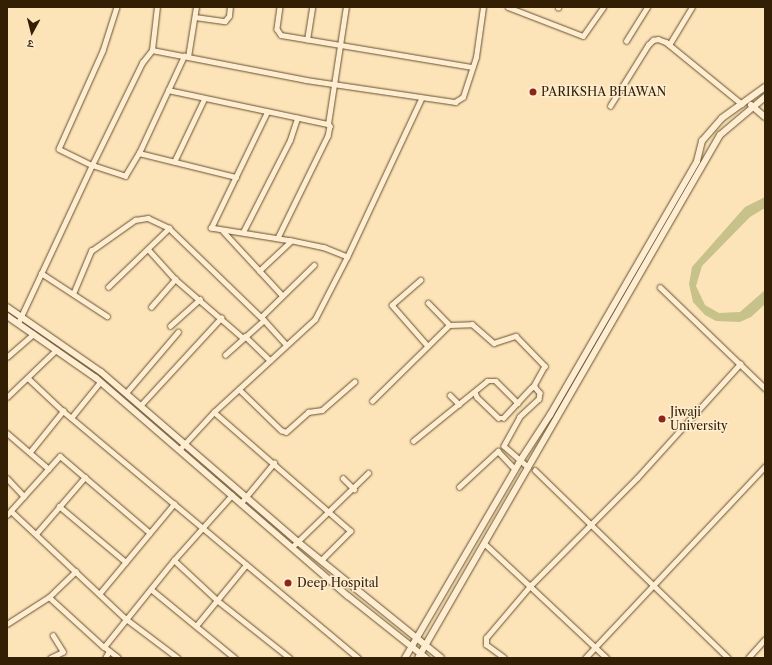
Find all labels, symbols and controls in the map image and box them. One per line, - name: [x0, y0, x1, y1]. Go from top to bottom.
- north arrow: [12, 12, 52, 52]
- text: उ: [27, 37, 34, 51]
- place label: PARIKSHA BHAWAN: [541, 85, 667, 99]
- marker: PARIKSHA BHAWAN: [528, 87, 538, 97]
- place label: Jiwaji University: [670, 405, 728, 433]
- marker: Jiwaji University: [657, 414, 667, 424]
- place label: Deep Hospital: [297, 576, 379, 590]
- marker: Deep Hospital: [282, 577, 294, 589]

